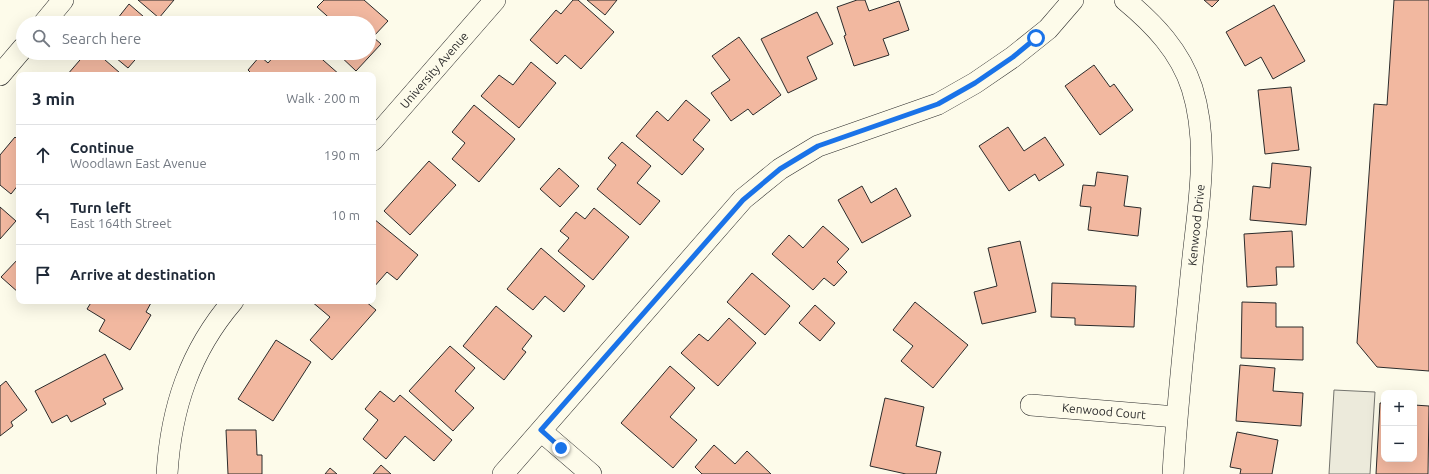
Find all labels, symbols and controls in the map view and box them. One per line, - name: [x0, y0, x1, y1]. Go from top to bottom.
- search box: [16, 16, 376, 60]
- icon: search: [30, 27, 52, 49]
- street label: University Avenue: [397, 29, 471, 111]
- route start: [1027, 29, 1045, 47]
- text: Search here: [62, 30, 141, 47]
- text: 3 min: [32, 89, 75, 108]
- text: Walk · 200 m: [286, 91, 360, 105]
- text: Continue: [70, 139, 134, 156]
- icon: ahead: [32, 144, 54, 166]
- text: 190 m: [324, 148, 360, 162]
- text: Woodlawn East Avenue: [70, 156, 207, 170]
- street label: Kenwood Drive: [1185, 183, 1207, 267]
- text: Turn left: [70, 199, 131, 216]
- icon: left: [32, 204, 54, 226]
- text: 10 m: [331, 208, 360, 222]
- text: East 164th Street: [70, 216, 172, 230]
- icon: arrive: [32, 264, 54, 286]
- text: Arrive at destination: [70, 266, 216, 283]
- map controls: [1381, 390, 1417, 462]
- button: +: [1381, 390, 1417, 426]
- street label: Kenwood Court: [1061, 401, 1147, 421]
- button: −: [1381, 426, 1417, 462]
- route end: [552, 439, 570, 457]

